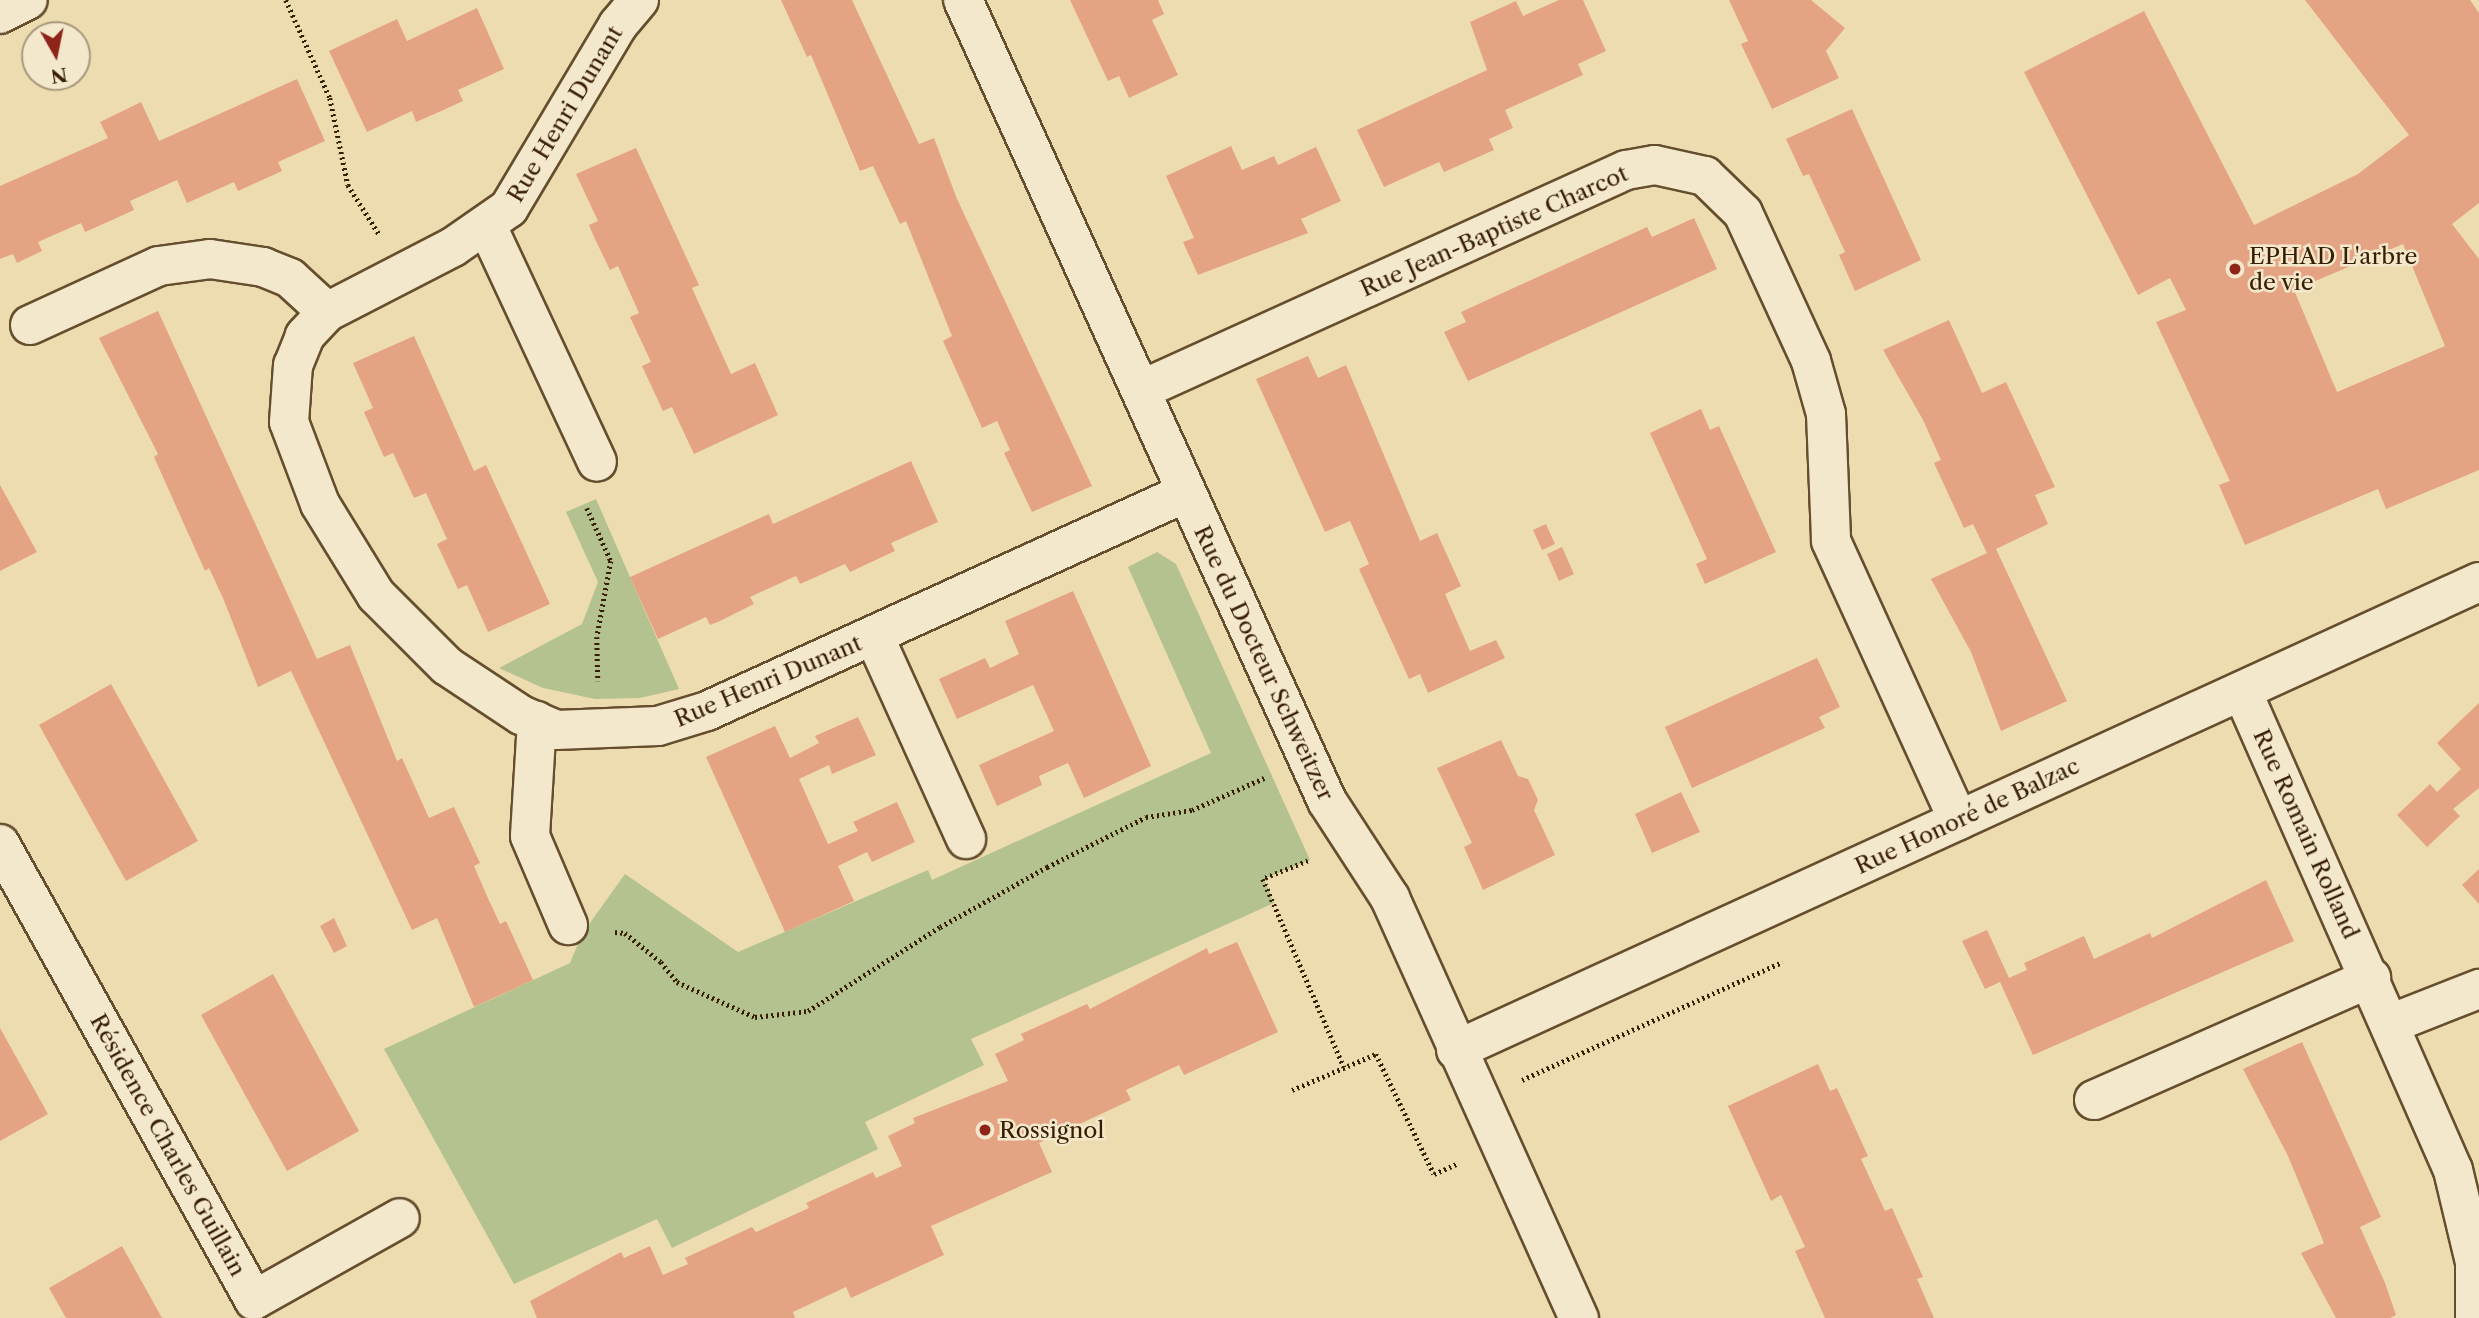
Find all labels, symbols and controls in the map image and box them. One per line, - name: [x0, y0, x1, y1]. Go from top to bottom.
- north arrow: [21, 21, 91, 91]
- street label: Rue Henri Dunant: [501, 21, 629, 207]
- text: N: [49, 63, 69, 88]
- street label: Rue Jean-Baptiste Charcot: [1356, 159, 1632, 303]
- place label: EPHAD L'arbre de vie: [2249, 242, 2417, 296]
- marker: EPHAD L'arbre de vie: [2227, 261, 2243, 277]
- street label: Rue du Docteur Schweitzer: [1188, 521, 1340, 805]
- street label: Rue Henri Dunant: [670, 629, 866, 733]
- street label: Rue Romain Rolland: [2247, 725, 2365, 943]
- street label: Rue Honoré de Balzac: [1850, 752, 2084, 880]
- street label: Résidence Charles Guillain: [84, 1009, 252, 1281]
- place label: Rossignol: [999, 1116, 1104, 1144]
- marker: Rossignol: [977, 1122, 993, 1138]

